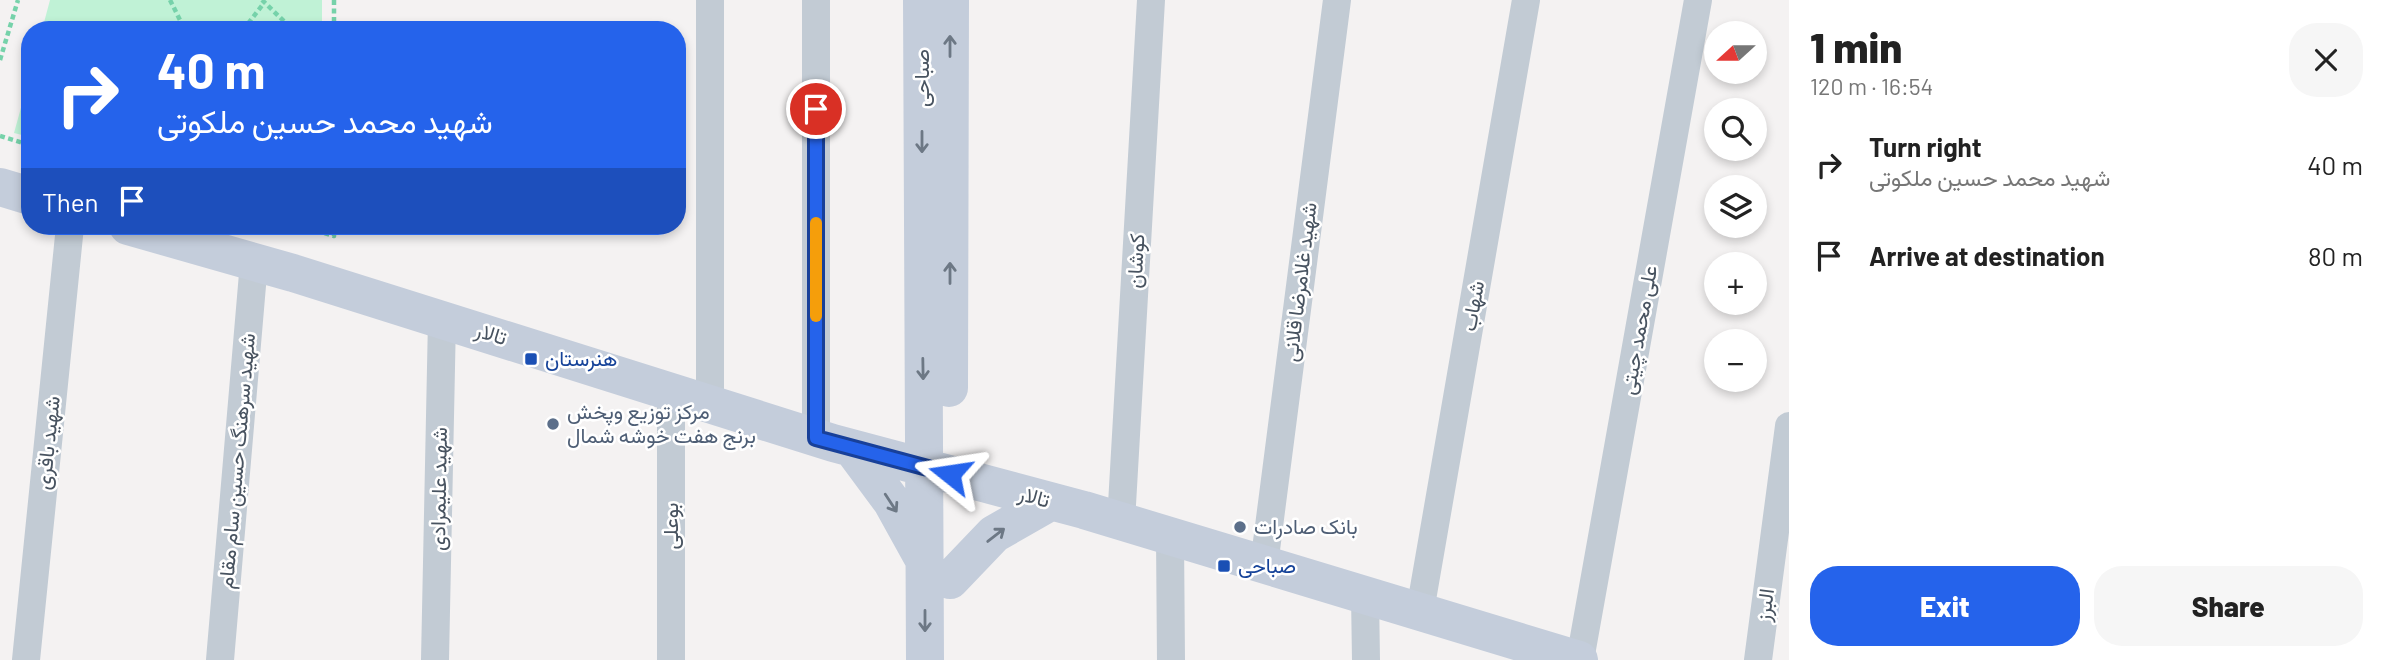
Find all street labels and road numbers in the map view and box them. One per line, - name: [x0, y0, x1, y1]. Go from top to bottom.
- street label: صباحی: [908, 49, 934, 107]
- street label: شهید غلامرضا قلانی: [1276, 201, 1323, 363]
- street label: کوشان: [1121, 233, 1150, 289]
- street label: علی محمد چیتی: [1614, 263, 1664, 397]
- street label: شهاب: [1455, 279, 1490, 333]
- street label: تالار: [471, 316, 510, 351]
- street label: شهید سرهنگ حسین سام مقام: [212, 332, 262, 590]
- street label: شهید باقری: [29, 395, 66, 491]
- street label: شهید علیمرادی: [424, 427, 453, 551]
- street label: تالار: [1014, 479, 1053, 514]
- street label: بوعلی: [657, 503, 684, 549]
- street label: البرز: [1749, 587, 1780, 624]

